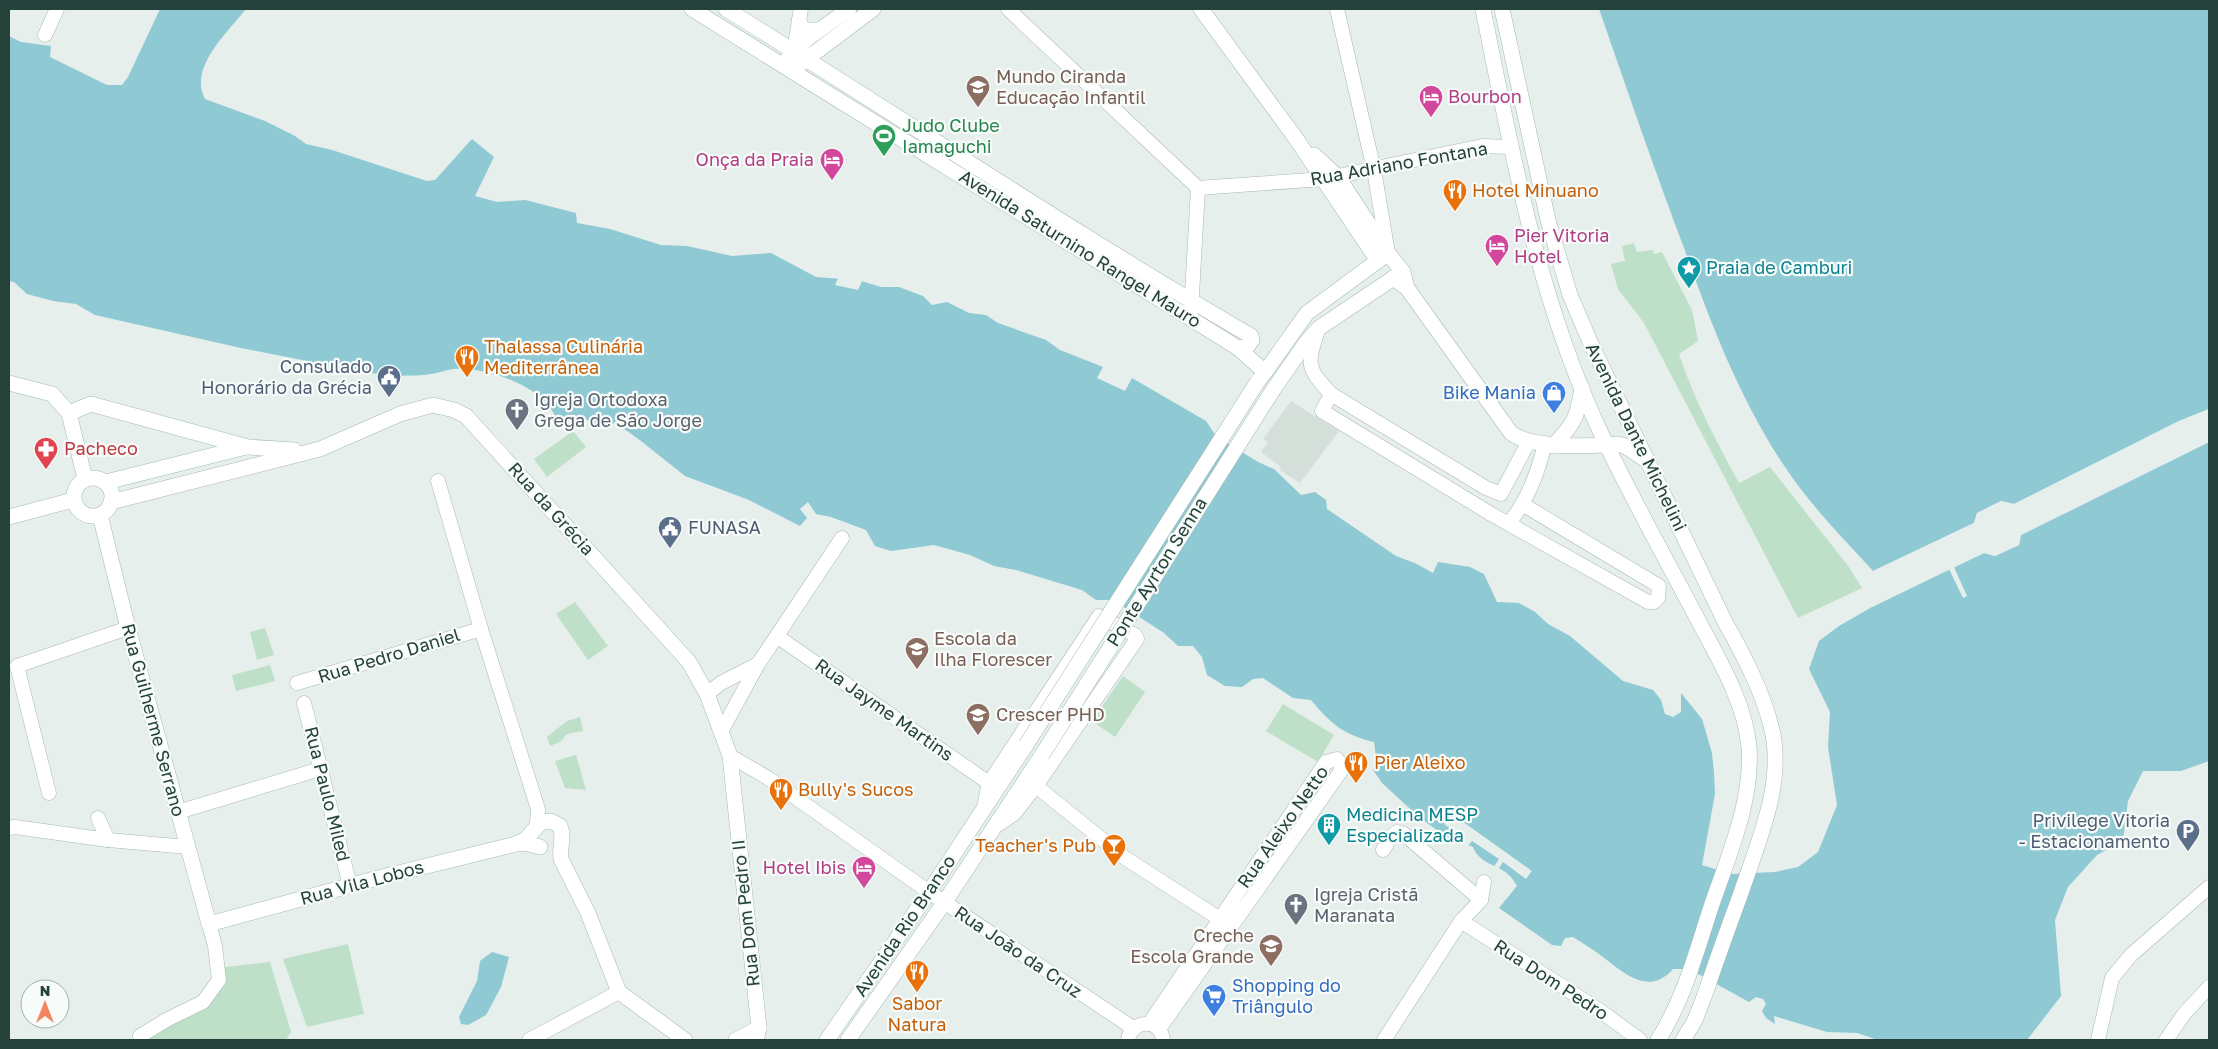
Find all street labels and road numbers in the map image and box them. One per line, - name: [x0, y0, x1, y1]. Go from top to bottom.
- street label: Rua Adriano Fontana: [1308, 137, 1489, 189]
- street label: Avenida Saturnino Rangel Mauro: [956, 164, 1205, 332]
- street label: Avenida Dante Michelini: [1582, 339, 1692, 534]
- street label: Rua da Grécia: [504, 457, 599, 560]
- street label: Ponte Ayrton Senna: [1101, 493, 1211, 650]
- street label: Rua Guilherme Serrano: [118, 621, 190, 819]
- street label: Rua Pedro Daniel: [315, 623, 463, 687]
- street label: Rua Jayme Martins: [811, 653, 958, 765]
- street label: Rua Paulo Miled: [301, 724, 355, 864]
- street label: Rua Aleixo Netto: [1232, 761, 1332, 892]
- street label: Rua Dom Pedro II: [726, 838, 764, 988]
- street label: Avenida Rio Branco: [849, 851, 960, 1000]
- street label: Rua Vila Lobos: [298, 855, 426, 909]
- street label: Rua João da Cruz: [951, 900, 1086, 1002]
- street label: Rua Dom Pedro: [1490, 934, 1613, 1024]

